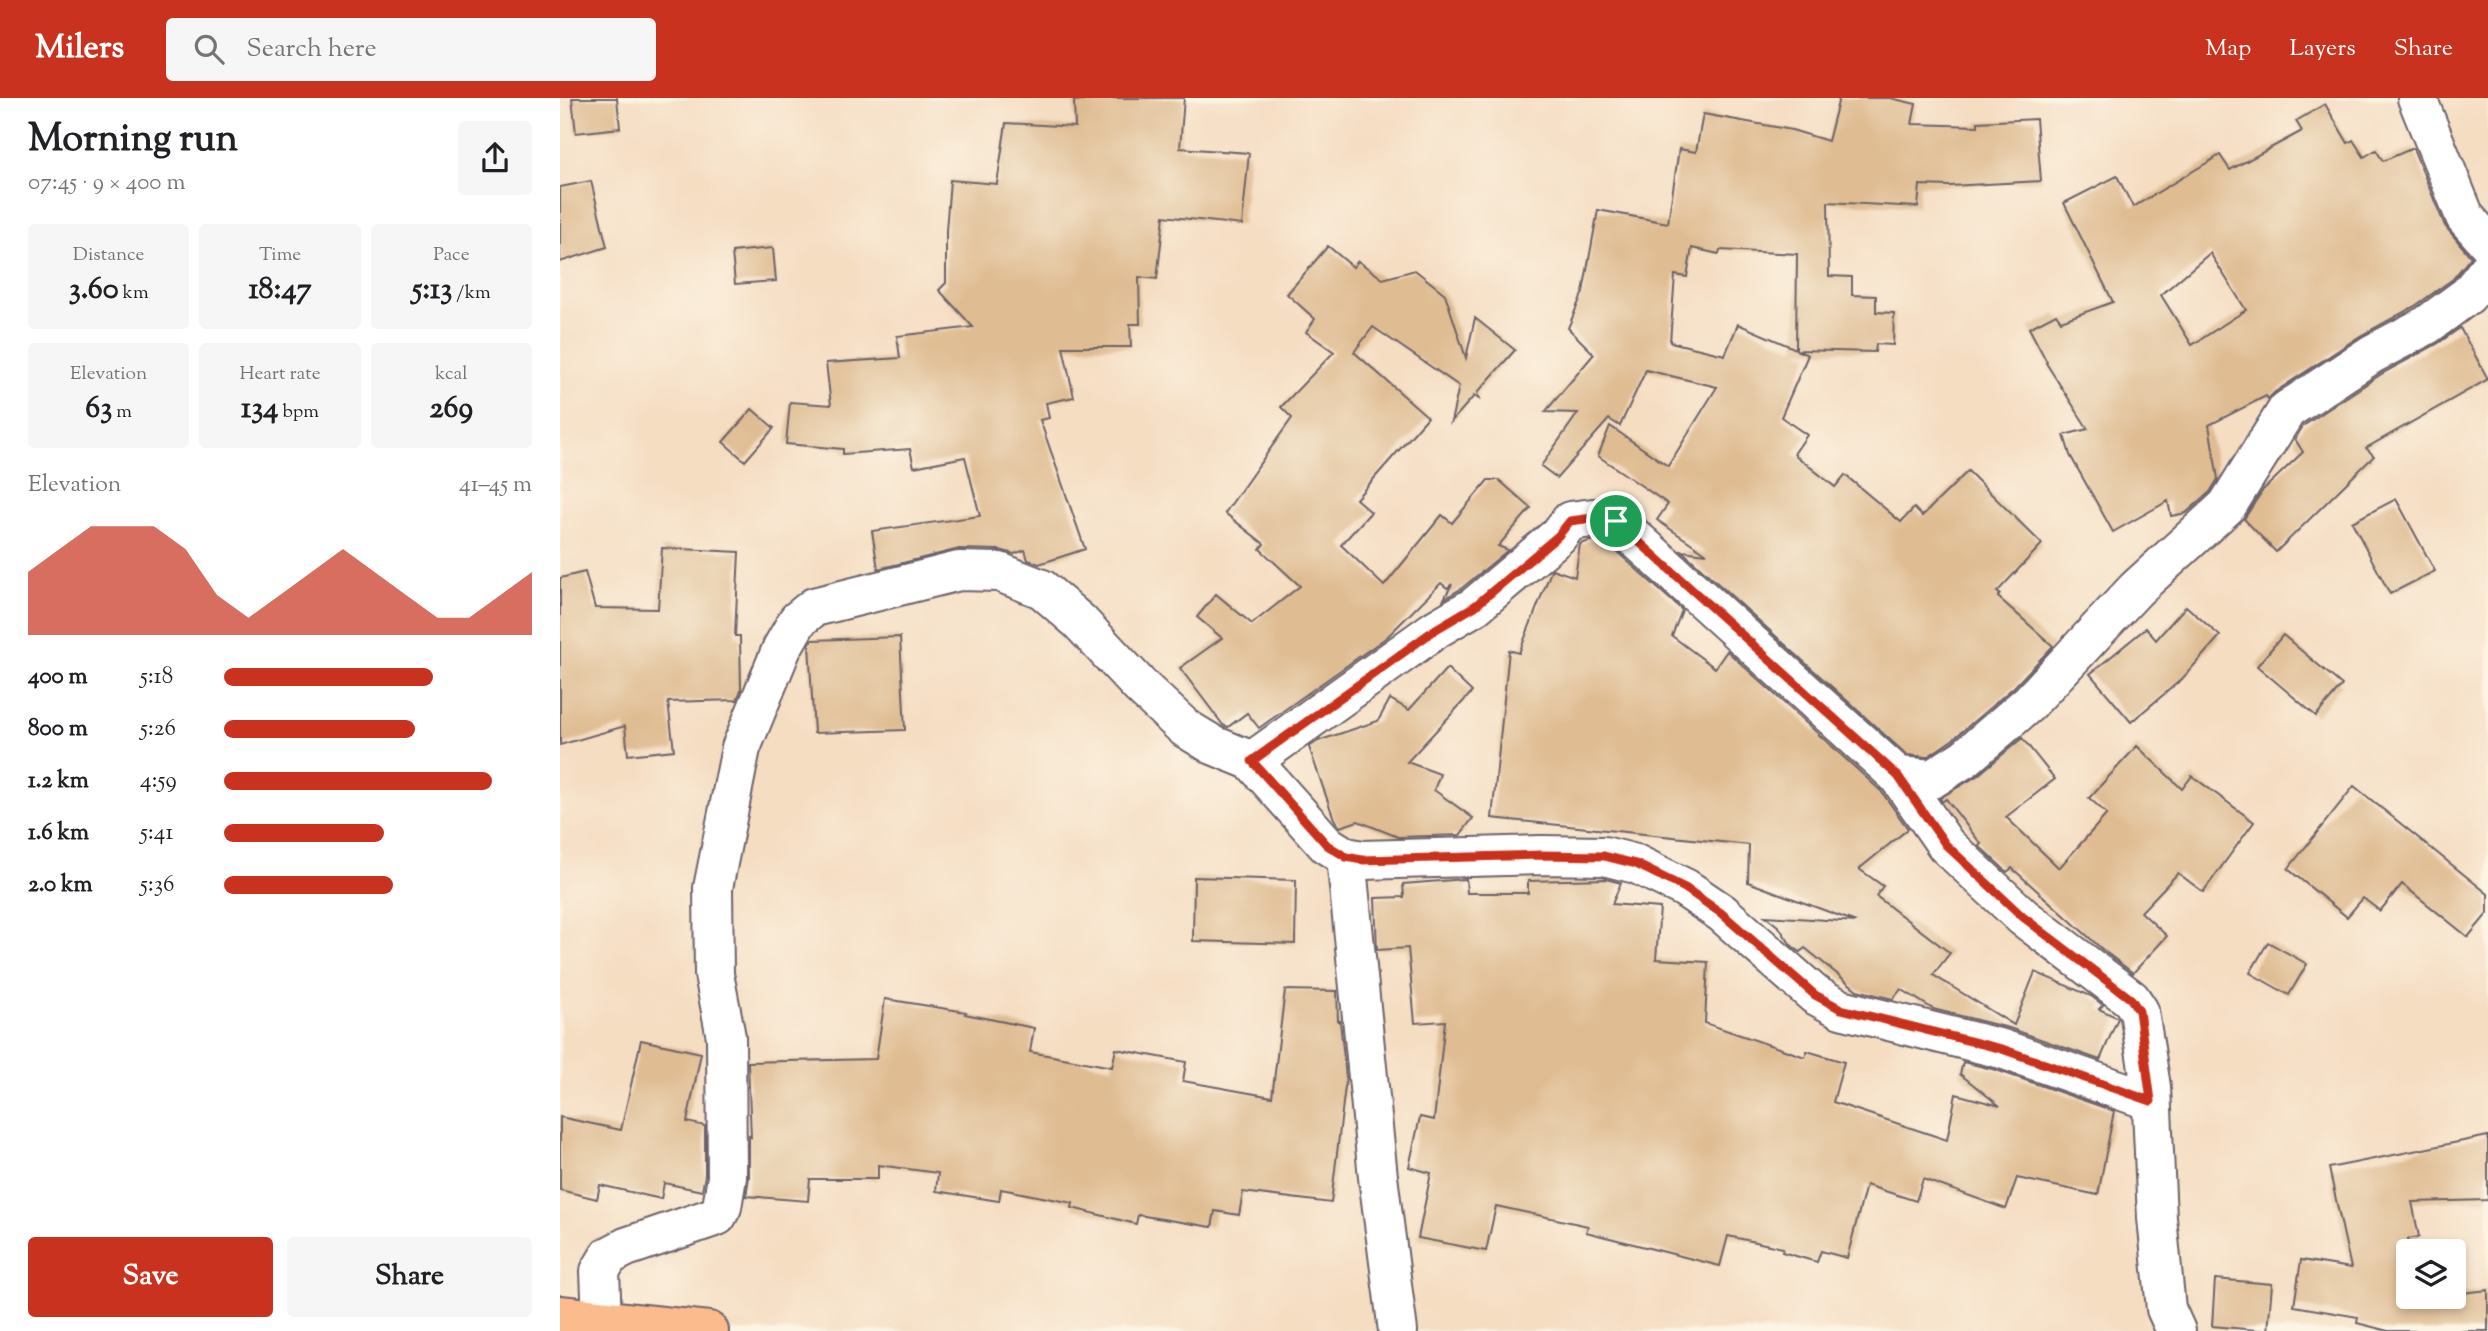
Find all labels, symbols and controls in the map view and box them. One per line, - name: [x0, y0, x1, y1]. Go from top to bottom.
- search box: [166, 18, 656, 81]
- text: Milers: [35, 25, 124, 73]
- icon: search: [190, 30, 228, 68]
- text: Search here: [246, 31, 377, 68]
- text: Map: [2205, 32, 2251, 66]
- text: Layers: [2289, 32, 2356, 66]
- text: Share: [2394, 32, 2453, 66]
- text: Morning run: [28, 114, 238, 168]
- button: share: [458, 121, 532, 195]
- text: 07:45 · 9 × 400 m: [28, 167, 185, 200]
- text: Distance: [73, 242, 144, 269]
- text: Time: [259, 242, 301, 269]
- text: Pace: [433, 242, 470, 269]
- text: 3.60: [69, 269, 119, 312]
- text: 18:47: [248, 269, 312, 312]
- text: 5:13: [412, 269, 452, 312]
- text: km: [119, 280, 149, 307]
- text: /km: [452, 280, 491, 307]
- text: Elevation: [70, 361, 147, 388]
- text: Heart rate: [239, 361, 321, 388]
- text: kcal: [435, 361, 468, 388]
- text: 63: [85, 388, 112, 431]
- text: 134: [241, 388, 278, 431]
- text: 269: [430, 388, 473, 431]
- text: m: [112, 399, 132, 426]
- text: bpm: [278, 399, 319, 426]
- text: Elevation: [28, 469, 121, 502]
- text: 41–45 m: [459, 469, 532, 502]
- pin: [1586, 491, 1646, 551]
- icon: arrive: [1597, 502, 1635, 540]
- text: 400 m: [28, 661, 88, 694]
- text: 5:18: [140, 661, 173, 694]
- text: 800 m: [28, 713, 88, 746]
- text: 5:26: [140, 713, 176, 746]
- text: 1.2 km: [28, 765, 89, 798]
- text: 4:59: [140, 765, 177, 798]
- text: 1.6 km: [28, 817, 89, 850]
- text: 5:41: [140, 817, 173, 850]
- text: 2.0 km: [28, 869, 93, 902]
- text: 5:36: [140, 869, 174, 902]
- button: Save: [28, 1237, 273, 1317]
- button: Share: [287, 1237, 532, 1317]
- map controls: [2396, 1239, 2466, 1309]
- button: layers: [2396, 1239, 2466, 1309]

